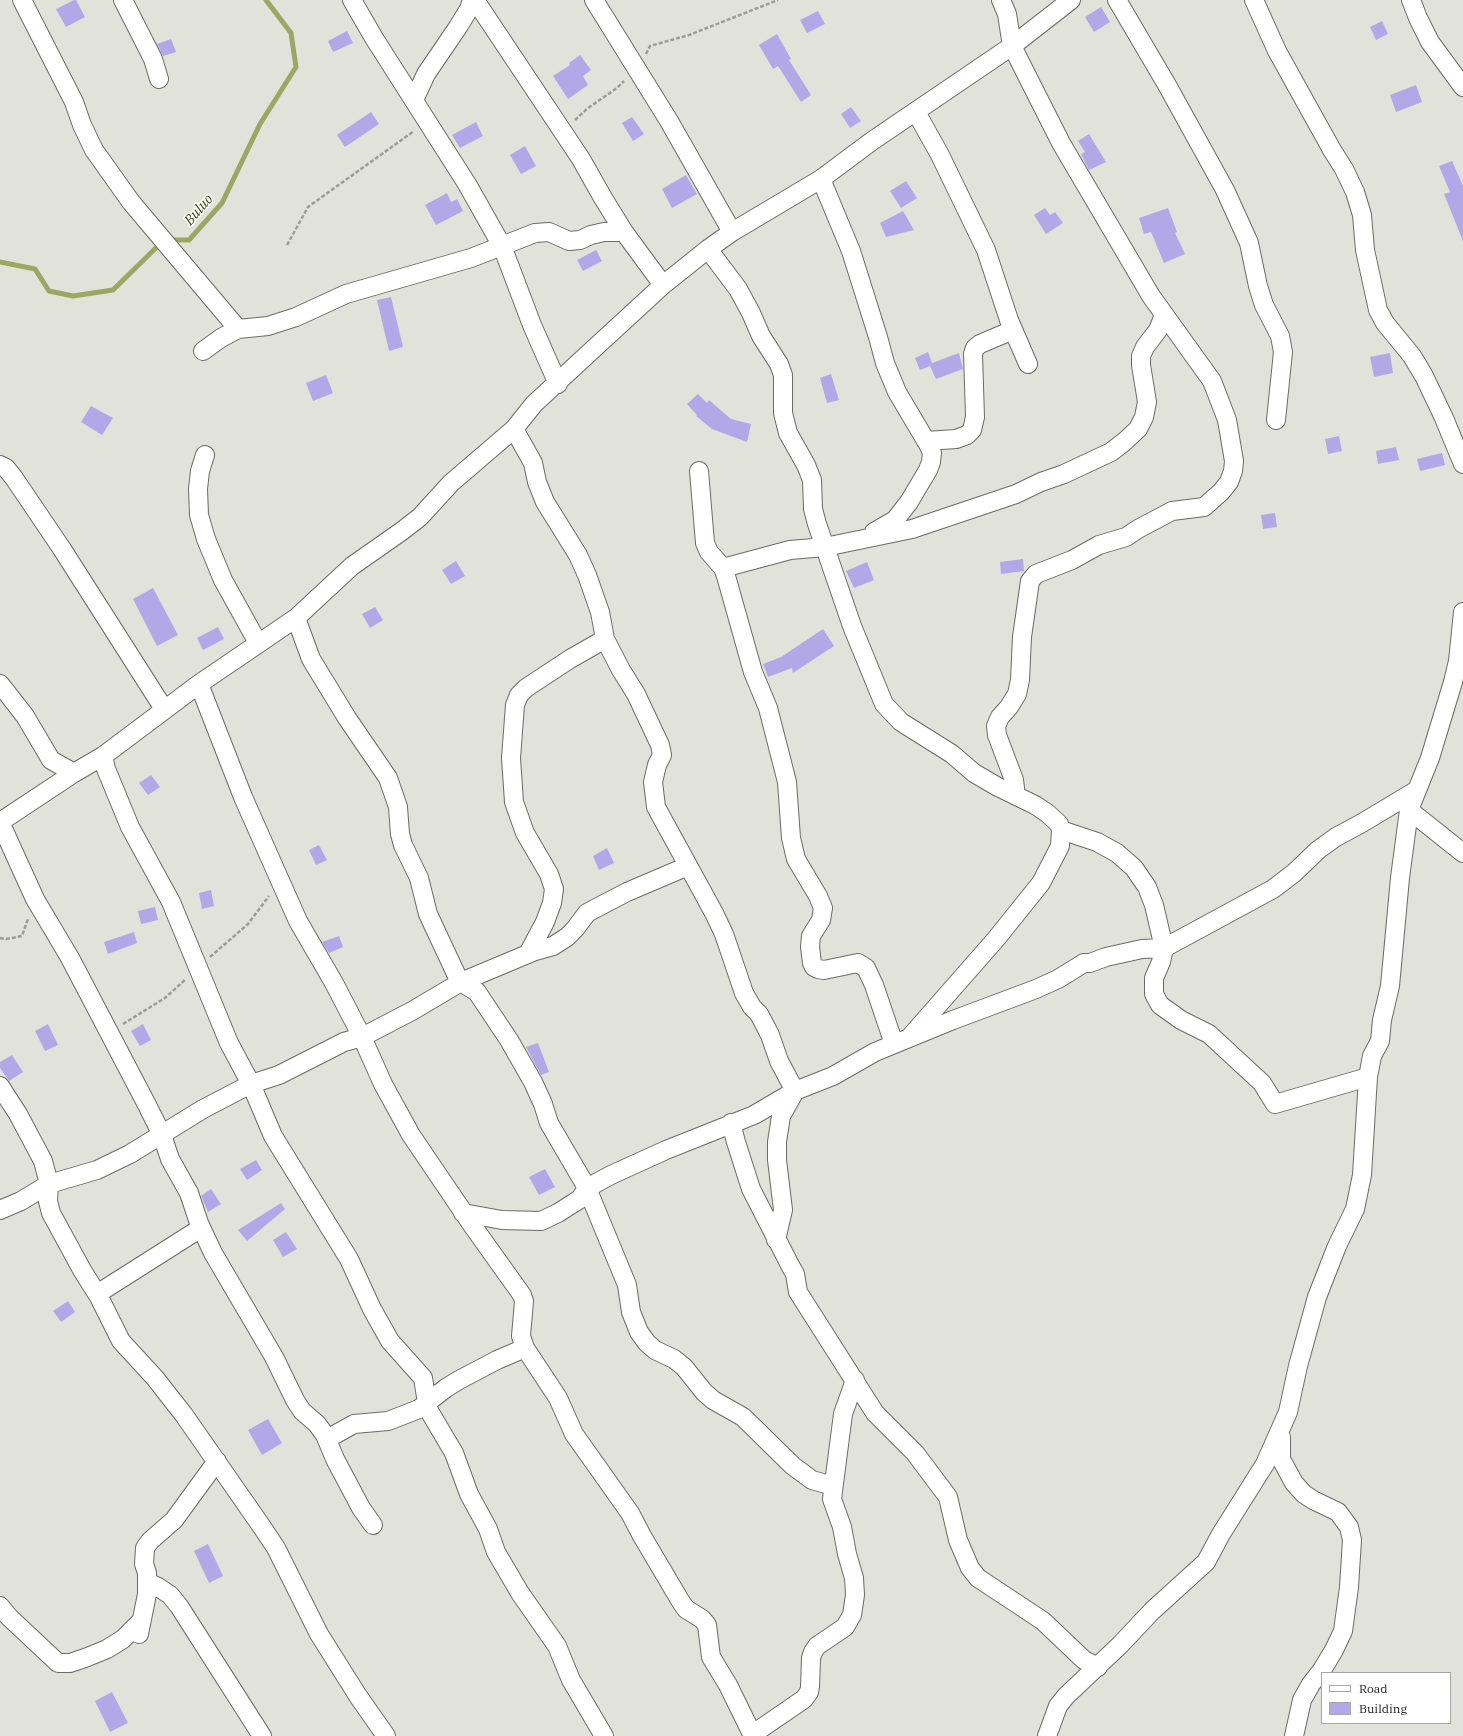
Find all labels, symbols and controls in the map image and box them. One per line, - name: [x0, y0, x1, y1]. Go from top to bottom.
- water label: Buluo: [181, 191, 217, 229]
- legend: [1321, 1672, 1451, 1724]
- text: Road: [1359, 1681, 1388, 1696]
- text: Building: [1359, 1701, 1407, 1716]

